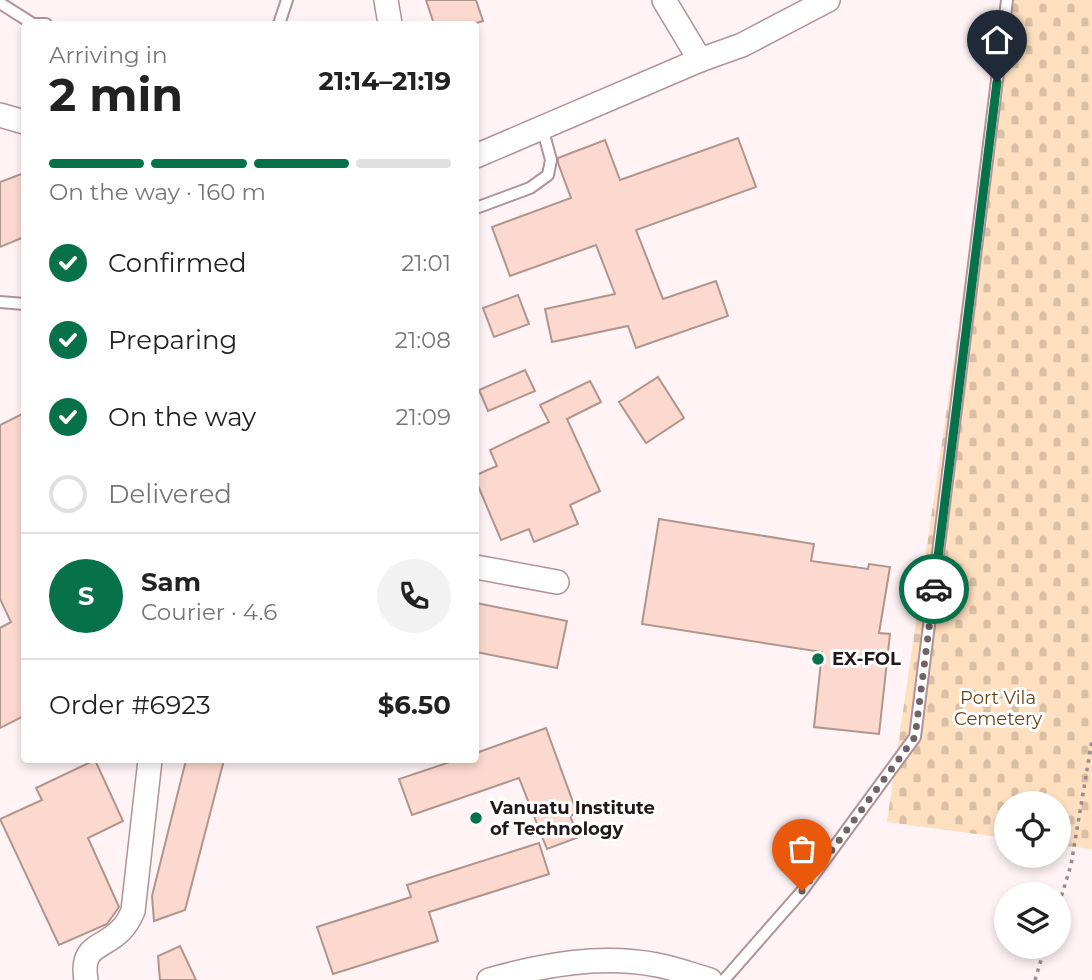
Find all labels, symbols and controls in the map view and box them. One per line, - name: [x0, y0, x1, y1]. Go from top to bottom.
- pin: [967, 10, 1027, 82]
- icon: home: [978, 21, 1016, 59]
- text: Arriving in: [49, 41, 168, 69]
- text: 21:14–21:19: [319, 65, 451, 97]
- text: 2 min: [49, 66, 183, 123]
- text: On the way · 160 m: [49, 178, 266, 206]
- icon: check: [49, 244, 87, 282]
- text: Confirmed: [108, 247, 247, 279]
- text: 21:01: [401, 249, 451, 277]
- icon: check: [49, 321, 87, 359]
- text: Preparing: [108, 324, 237, 356]
- text: 21:08: [395, 326, 451, 354]
- icon: check: [49, 398, 87, 436]
- text: On the way: [108, 401, 256, 433]
- text: 21:09: [396, 403, 451, 431]
- text: Delivered: [108, 478, 232, 510]
- courier: [899, 554, 969, 624]
- button: phone: [377, 559, 451, 633]
- text: Sam: [141, 566, 201, 598]
- icon: car: [915, 570, 953, 608]
- text: S: [78, 580, 94, 612]
- text: Courier · 4.6: [141, 598, 277, 626]
- place label: EX-FOL: [832, 648, 901, 670]
- marker: EX-FOL: [810, 651, 826, 667]
- park label: Port Vila Cemetery: [954, 687, 1042, 730]
- text: Order #6923: [49, 689, 211, 721]
- text: $6.50: [378, 689, 451, 721]
- map controls: [994, 791, 1071, 959]
- button: locate: [994, 791, 1071, 868]
- place label: Vanuatu Institute of Technology: [489, 797, 655, 840]
- marker: Vanuatu Institute of Technology: [468, 810, 484, 826]
- pin: [772, 819, 832, 891]
- icon: bag: [783, 830, 821, 868]
- button: layers: [994, 882, 1071, 959]

